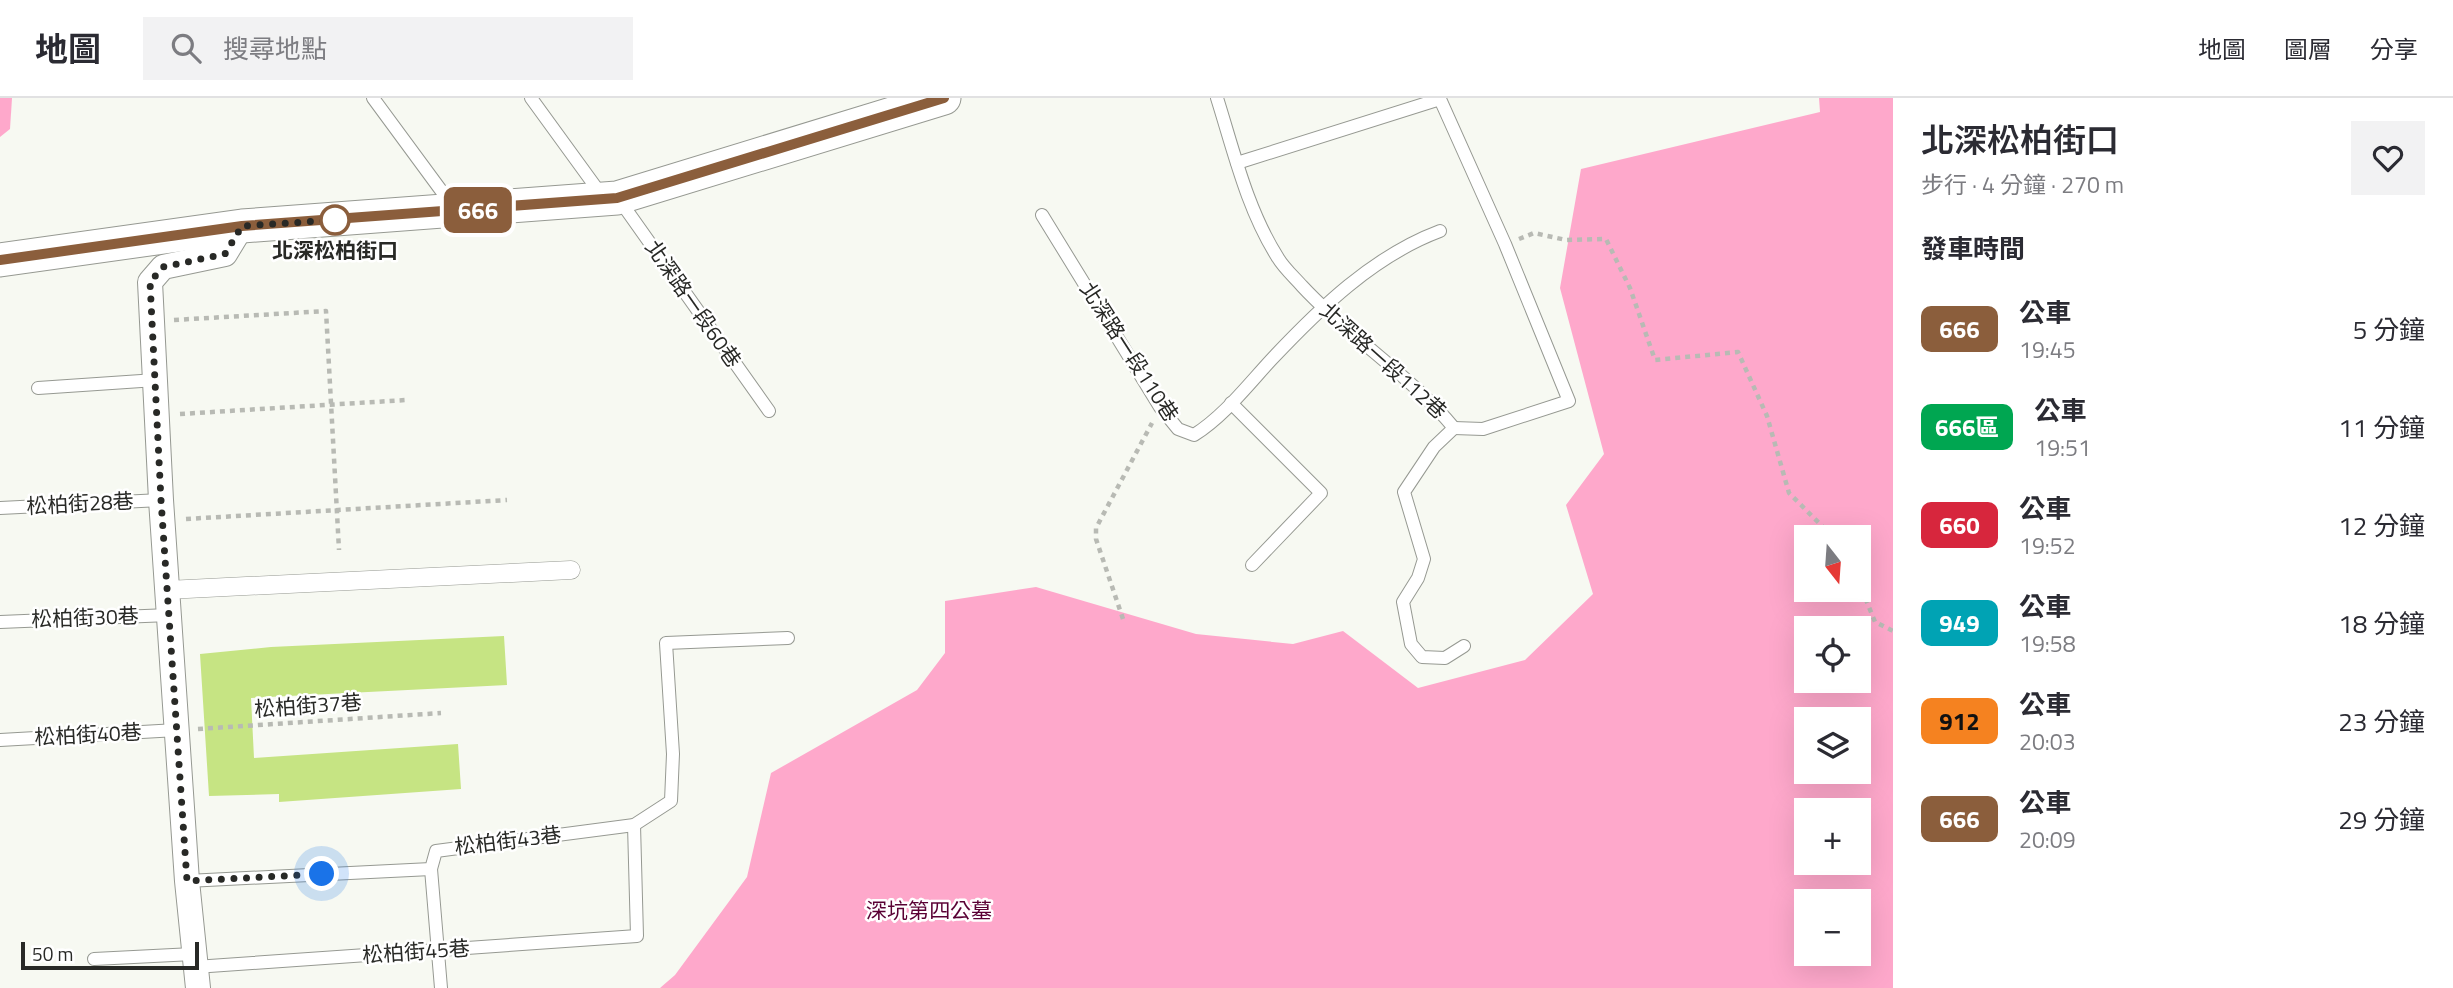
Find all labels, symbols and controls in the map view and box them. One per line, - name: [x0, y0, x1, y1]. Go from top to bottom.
- search box: [143, 17, 633, 80]
- text: 地圖: [35, 24, 101, 74]
- icon: search: [167, 29, 205, 67]
- text: 搜尋地點: [223, 29, 327, 68]
- text: 地圖: [2198, 31, 2246, 67]
- text: 圖層: [2284, 31, 2332, 67]
- text: 分享: [2370, 31, 2418, 67]
- text: 北深松柏街口: [1921, 115, 2119, 165]
- button: heart: [2351, 121, 2425, 195]
- text: 步行 · 4 分鐘 · 270 m: [1921, 167, 2124, 202]
- line badge: 666: [438, 187, 518, 233]
- text: 666: [458, 192, 498, 228]
- marker: 北深松柏街口: [320, 205, 350, 235]
- text: 發車時間: [1921, 229, 2025, 268]
- street label: 北深路一段60巷: [638, 233, 750, 374]
- place label: 北深松柏街口: [272, 234, 398, 266]
- street label: 北深路一段110巷: [1072, 275, 1187, 428]
- text: 公車: [2019, 293, 2071, 332]
- street label: 北深路一段112巷: [1313, 294, 1454, 426]
- text: 5 分鐘: [2353, 310, 2425, 349]
- text: 666: [1939, 311, 1980, 347]
- text: 19:45: [2019, 332, 2076, 367]
- text: 公車: [2034, 391, 2086, 430]
- text: 11 分鐘: [2338, 408, 2425, 447]
- text: 666區: [1935, 409, 1999, 445]
- text: 19:51: [2034, 430, 2091, 465]
- street label: 松柏街28巷: [25, 484, 134, 522]
- text: 公車: [2019, 489, 2071, 528]
- text: 12 分鐘: [2338, 506, 2425, 545]
- text: 660: [1939, 507, 1980, 543]
- north arrow: [1794, 525, 1871, 602]
- map controls: [1794, 525, 1871, 966]
- text: 19:52: [2019, 528, 2076, 563]
- text: 公車: [2019, 587, 2071, 626]
- street label: 松柏街30巷: [31, 599, 139, 635]
- text: 18 分鐘: [2338, 604, 2425, 643]
- text: 949: [1939, 605, 1980, 641]
- button: locate: [1794, 616, 1871, 693]
- text: 19:58: [2019, 626, 2076, 661]
- street label: 松柏街37巷: [253, 685, 363, 725]
- text: 公車: [2019, 685, 2071, 724]
- text: 23 分鐘: [2338, 702, 2425, 741]
- text: 912: [1939, 703, 1980, 739]
- button: layers: [1794, 707, 1871, 784]
- street label: 松柏街40巷: [33, 715, 142, 753]
- text: 20:03: [2019, 724, 2076, 759]
- text: 公車: [2019, 783, 2071, 822]
- button: +: [1794, 798, 1871, 875]
- text: 29 分鐘: [2338, 800, 2425, 839]
- text: 666: [1939, 801, 1980, 837]
- street label: 松柏街43巷: [453, 818, 563, 862]
- text: 20:09: [2019, 822, 2076, 857]
- your location: [304, 856, 339, 891]
- button: −: [1794, 889, 1871, 966]
- park label: 深坑第四公墓: [866, 894, 992, 926]
- street label: 松柏街45巷: [361, 931, 471, 971]
- scale bar: [21, 939, 200, 971]
- text: 50 m: [32, 939, 73, 968]

